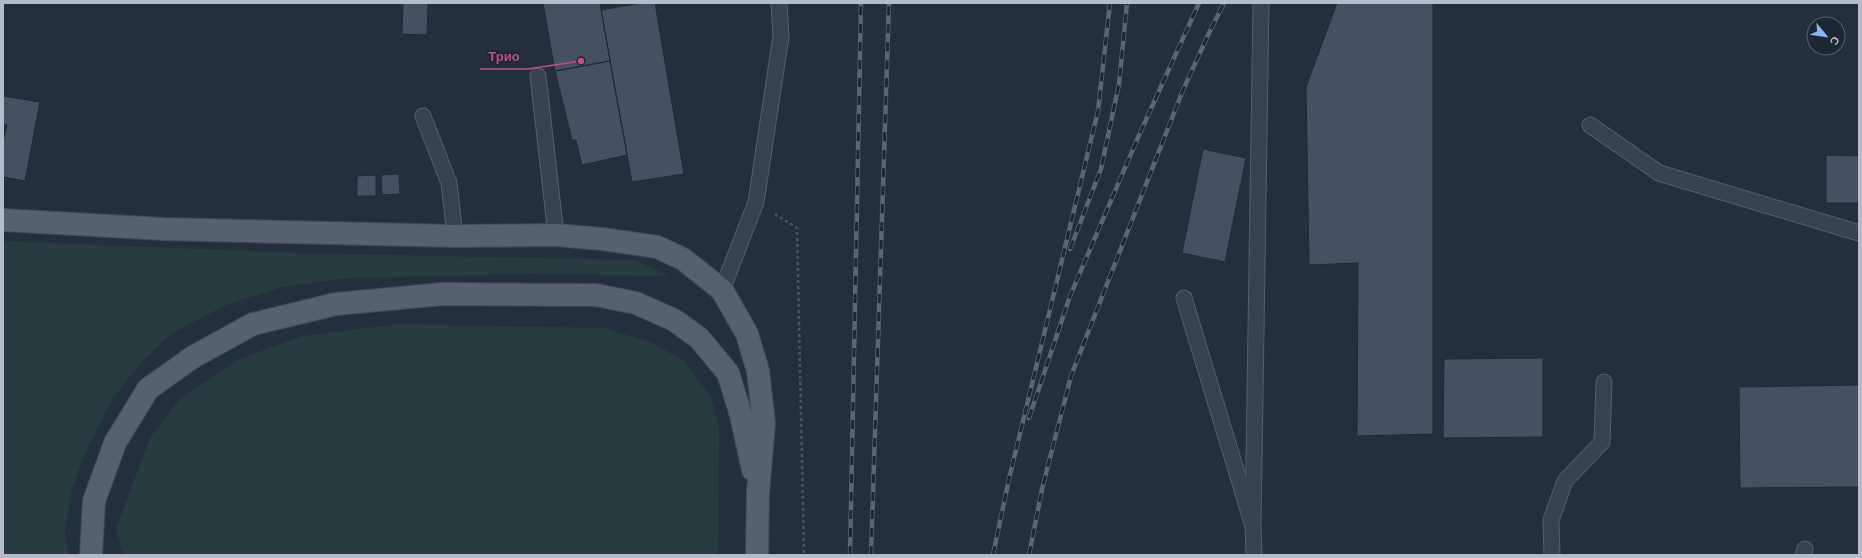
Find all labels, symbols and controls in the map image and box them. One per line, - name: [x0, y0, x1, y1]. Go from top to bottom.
- north arrow: [1806, 16, 1846, 56]
- text: С: [1828, 34, 1843, 48]
- callout: Трио: [480, 44, 528, 69]
- text: Трио: [488, 48, 520, 64]

